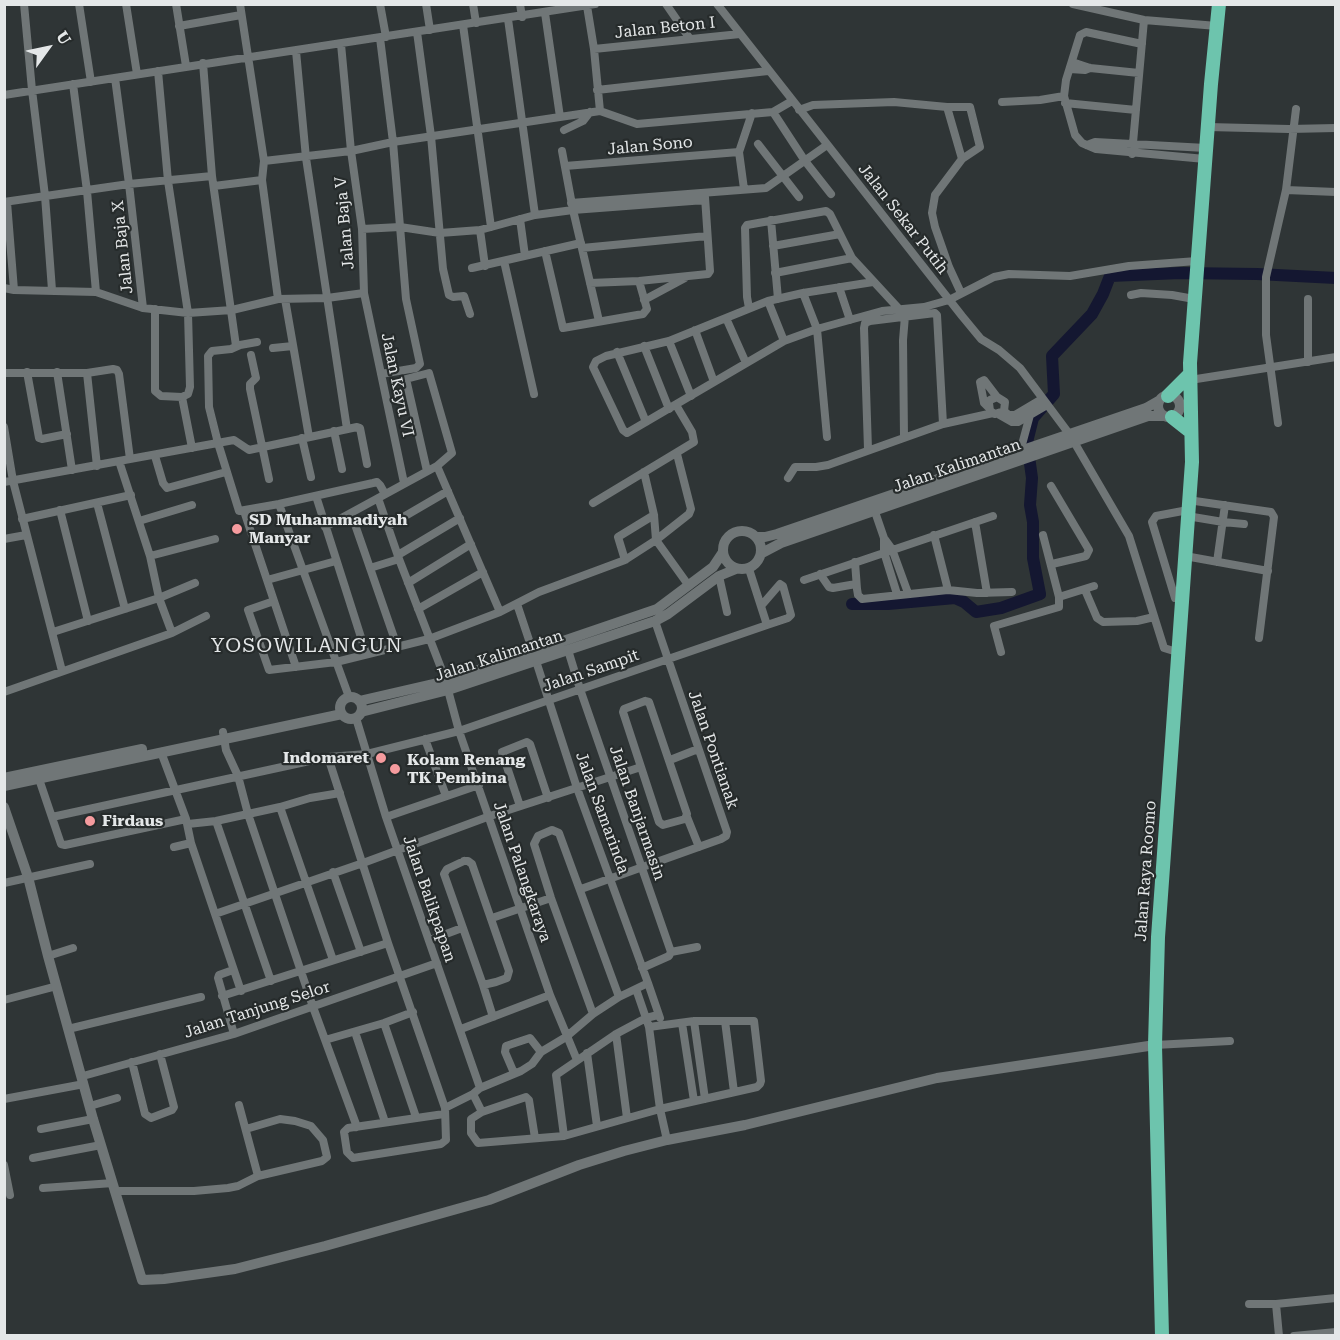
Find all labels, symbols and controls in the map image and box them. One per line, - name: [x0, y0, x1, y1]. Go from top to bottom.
- street label: Jalan Beton I: [614, 13, 716, 43]
- north arrow: [18, 18, 78, 78]
- text: U: [52, 28, 75, 48]
- street label: Jalan Sono: [607, 133, 693, 159]
- street label: Jalan Sekar Putih: [854, 160, 952, 278]
- street label: Jalan Baja V: [331, 176, 359, 270]
- street label: Jalan Baja X: [109, 199, 137, 295]
- street label: Jalan Kayu VI: [377, 331, 417, 439]
- street label: Jalan Kalimantan: [891, 435, 1023, 497]
- place label: SD Muhammadiyah Manyar: [249, 510, 407, 548]
- marker: SD Muhammadiyah Manyar: [230, 522, 244, 536]
- street label: Jalan Kalimantan: [432, 626, 566, 686]
- district label: YOSOWILANGUN: [211, 634, 403, 658]
- street label: Jalan Sampit: [541, 646, 641, 696]
- street label: Jalan Pontianak: [684, 688, 742, 812]
- street label: Jalan Banjarmasin: [605, 743, 669, 883]
- place label: Indomaret: [283, 748, 369, 768]
- street label: Jalan Samarinda: [571, 749, 633, 877]
- place label: Kolam Renang TK Pembina: [407, 750, 525, 788]
- marker: Indomaret: [374, 751, 388, 765]
- marker: Kolam Renang TK Pembina: [388, 762, 402, 776]
- street label: Jalan Palangkaraya: [489, 799, 555, 945]
- street label: Jalan Raya Roomo: [1131, 800, 1161, 942]
- place label: Firdaus: [102, 811, 163, 831]
- marker: Firdaus: [83, 814, 97, 828]
- street label: Jalan Balikpapan: [398, 833, 460, 965]
- street label: Jalan Tanjung Selor: [182, 977, 332, 1043]

